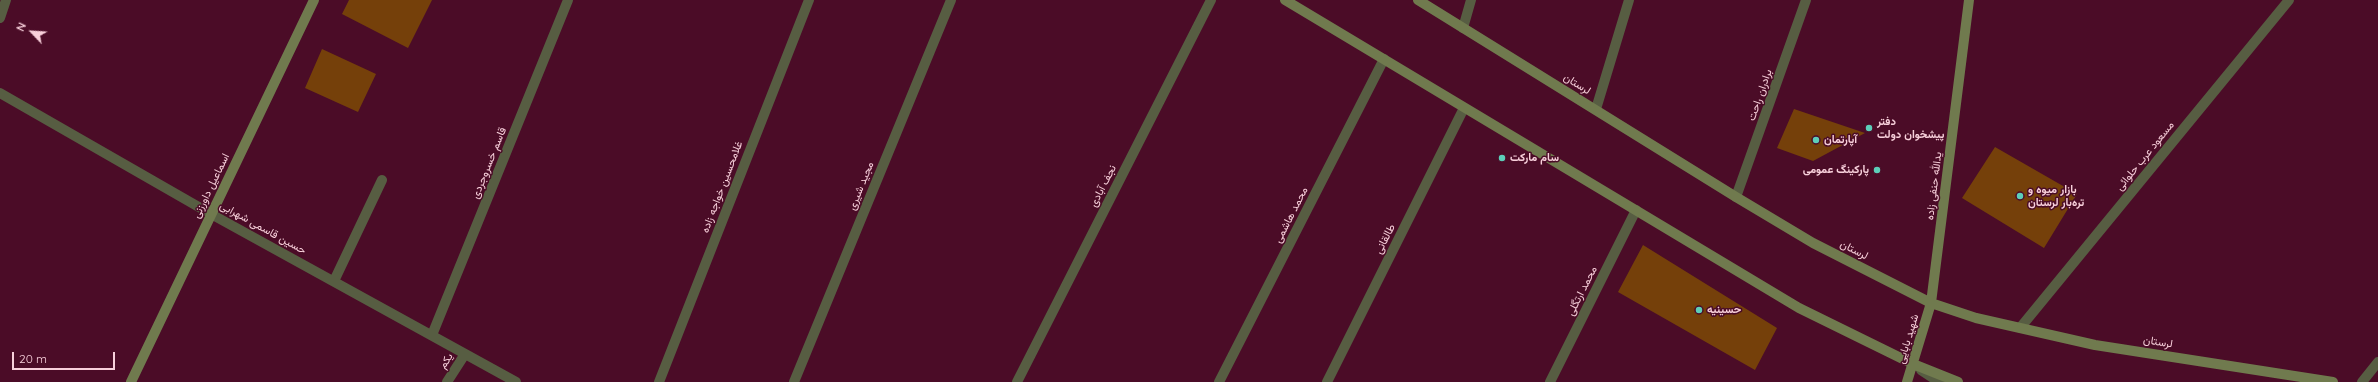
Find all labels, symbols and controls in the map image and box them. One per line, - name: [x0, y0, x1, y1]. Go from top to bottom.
- north arrow: [12, 12, 52, 52]
- text: N: [13, 20, 29, 34]
- street label: برادران راحت: [1745, 67, 1775, 123]
- street label: لرستان: [1561, 71, 1593, 97]
- place label: دفتر پیشخوان دولت: [1877, 115, 1944, 141]
- street label: مسعود عرب حلوائی: [2113, 119, 2177, 193]
- marker: دفتر پیشخوان دولت: [1864, 123, 1874, 133]
- street label: قاسم خسروجردی: [469, 125, 509, 201]
- place label: آپارتمان: [1824, 133, 1857, 147]
- marker: آپارتمان: [1811, 135, 1821, 145]
- street label: غلامحسین خواجه زاده: [698, 139, 746, 235]
- street label: اسماعیل داورزنی: [190, 151, 232, 221]
- place label: سام مارکت: [1510, 151, 1559, 165]
- street label: یدالله حنفی زاده: [1923, 151, 1945, 221]
- marker: سام مارکت: [1497, 153, 1507, 163]
- street label: مجید شیری: [845, 160, 877, 212]
- street label: نجف آبادی: [1087, 163, 1119, 209]
- place label: پارکینگ عمومی: [1803, 163, 1869, 177]
- marker: پارکینگ عمومی: [1872, 165, 1882, 175]
- place label: بازار میوه و تره‌بار لرستان: [2028, 183, 2084, 209]
- street label: محمد هاشمی: [1271, 185, 1311, 245]
- marker: بازار میوه و تره‌بار لرستان: [2015, 191, 2025, 201]
- street label: حسین قاسمی شهرابی: [217, 199, 309, 257]
- street label: طالقانی: [1372, 222, 1398, 256]
- street label: لرستان: [1838, 237, 1870, 263]
- street label: محمد ارتگلی: [1564, 264, 1600, 318]
- place label: حسینیه: [1707, 303, 1741, 317]
- marker: حسینیه: [1694, 305, 1704, 315]
- street label: شهید بابایی: [1894, 313, 1922, 365]
- street label: لرستان: [2142, 333, 2174, 351]
- scale bar: [14, 344, 117, 370]
- text: 20 m: [19, 351, 47, 366]
- street label: یکم: [436, 351, 456, 371]

